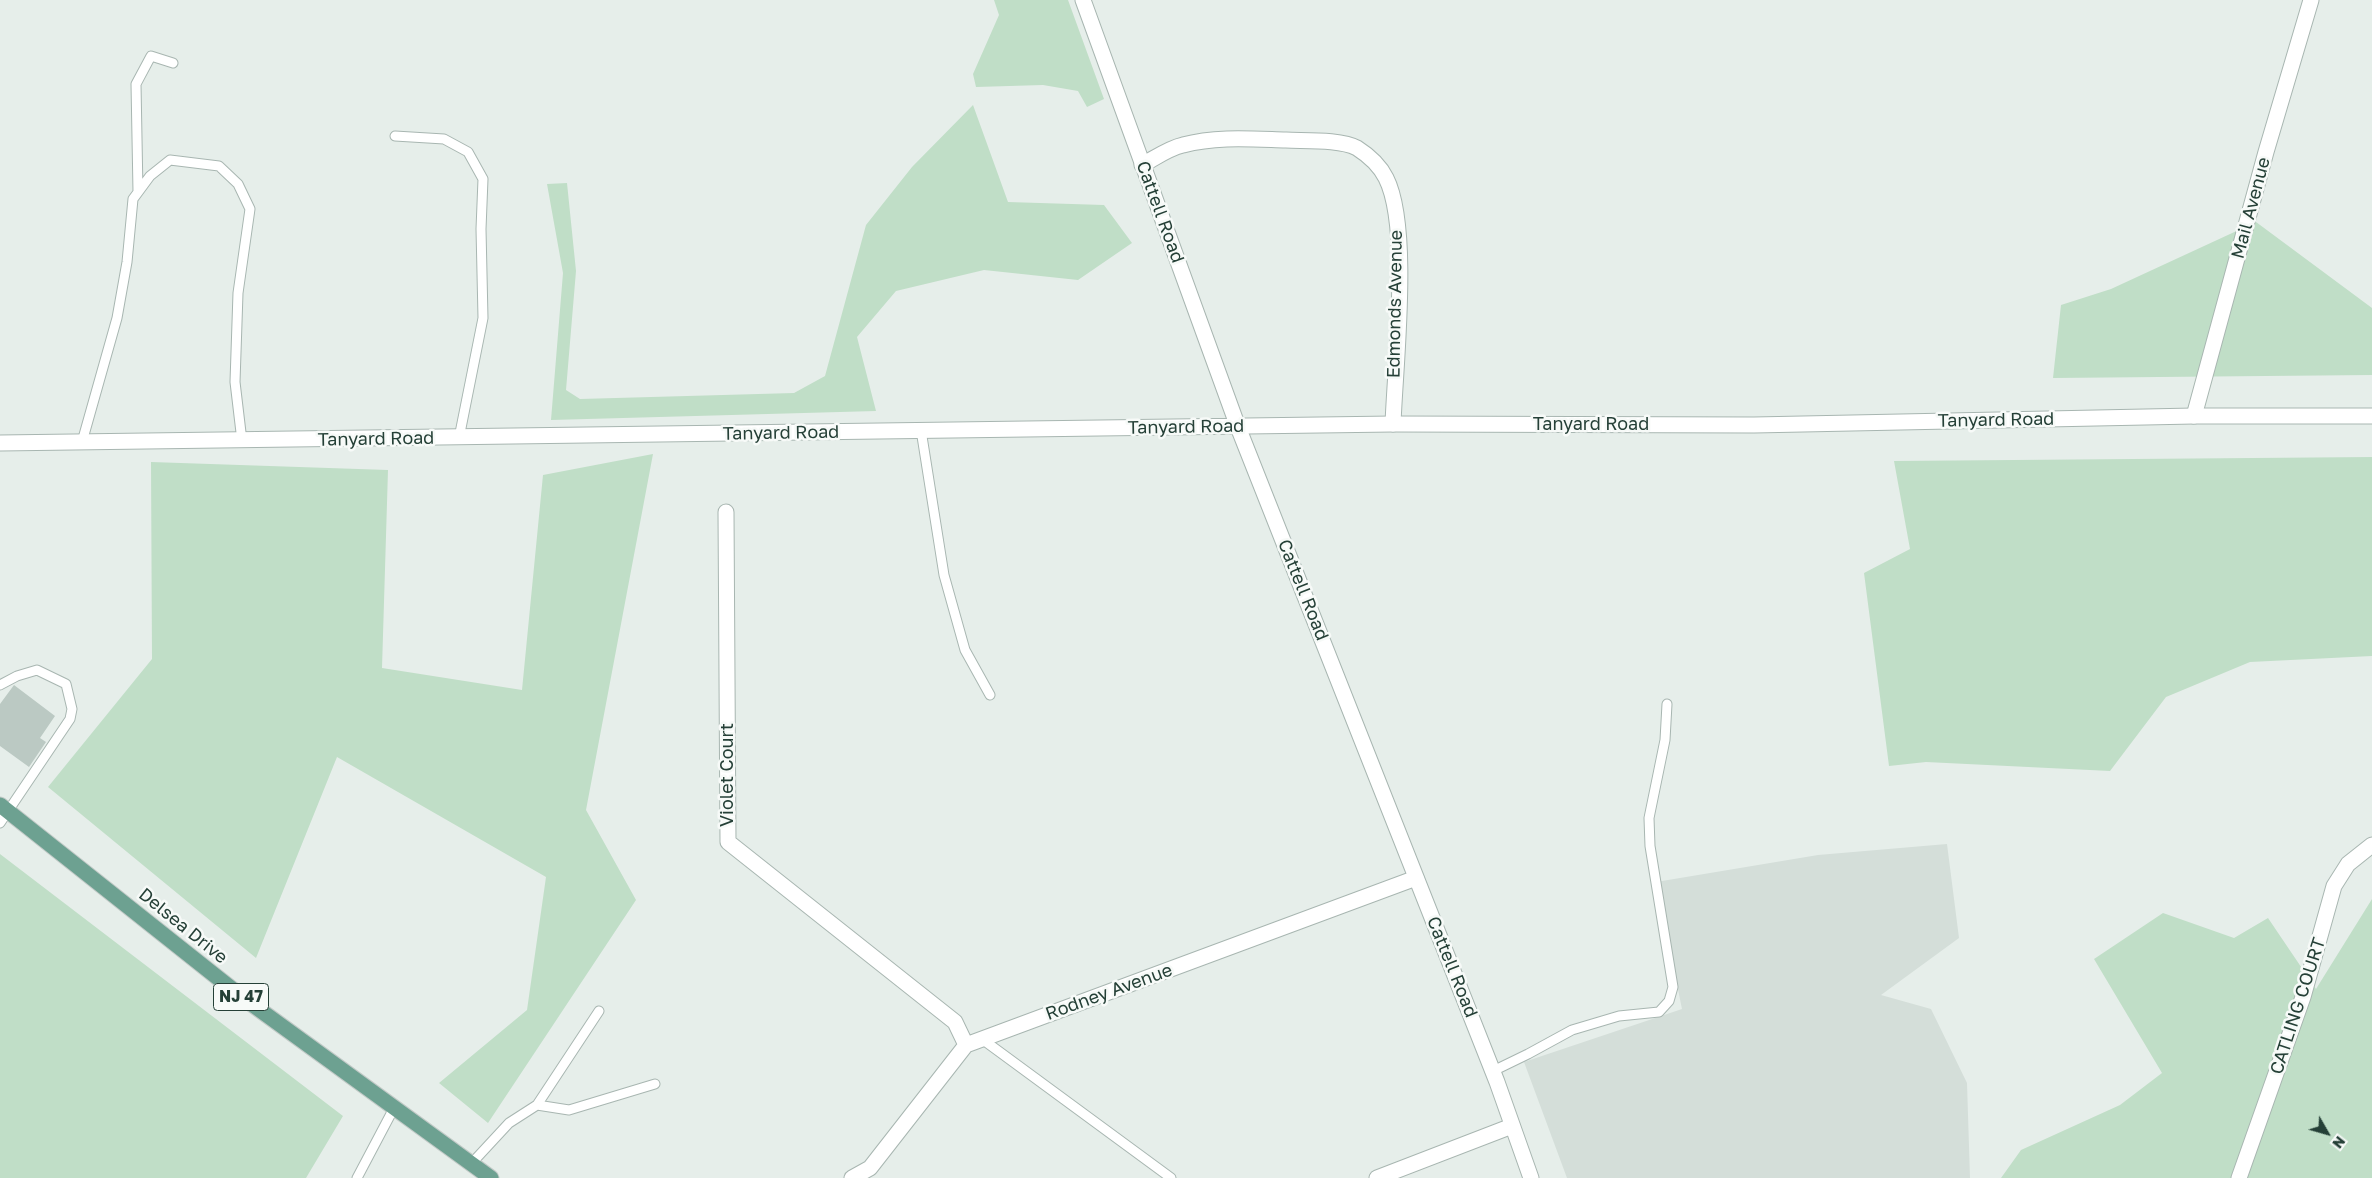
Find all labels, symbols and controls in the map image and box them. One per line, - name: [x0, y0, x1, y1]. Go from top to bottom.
- street label: Mail Avenue: [2227, 155, 2275, 261]
- street label: Cattell Road: [1132, 158, 1188, 266]
- street label: Edmonds Avenue: [1383, 230, 1407, 378]
- street label: Tanyard Road: [1938, 408, 2054, 432]
- street label: Tanyard Road: [1533, 413, 1649, 435]
- street label: Tanyard Road: [1128, 415, 1244, 439]
- street label: Tanyard Road: [723, 421, 839, 445]
- street label: Tanyard Road: [318, 427, 434, 451]
- street label: Cattell Road: [1273, 536, 1333, 644]
- street label: Violet Court: [716, 723, 738, 827]
- street label: Delsea Drive: [134, 884, 232, 968]
- street label: Cattell Road: [1422, 913, 1482, 1021]
- street label: CATLING COURT: [2266, 935, 2330, 1077]
- street label: Rodney Avenue: [1043, 959, 1175, 1025]
- road number: NJ 47: [214, 984, 268, 1010]
- north arrow: [2302, 1108, 2352, 1158]
- text: N: [2329, 1133, 2349, 1152]

